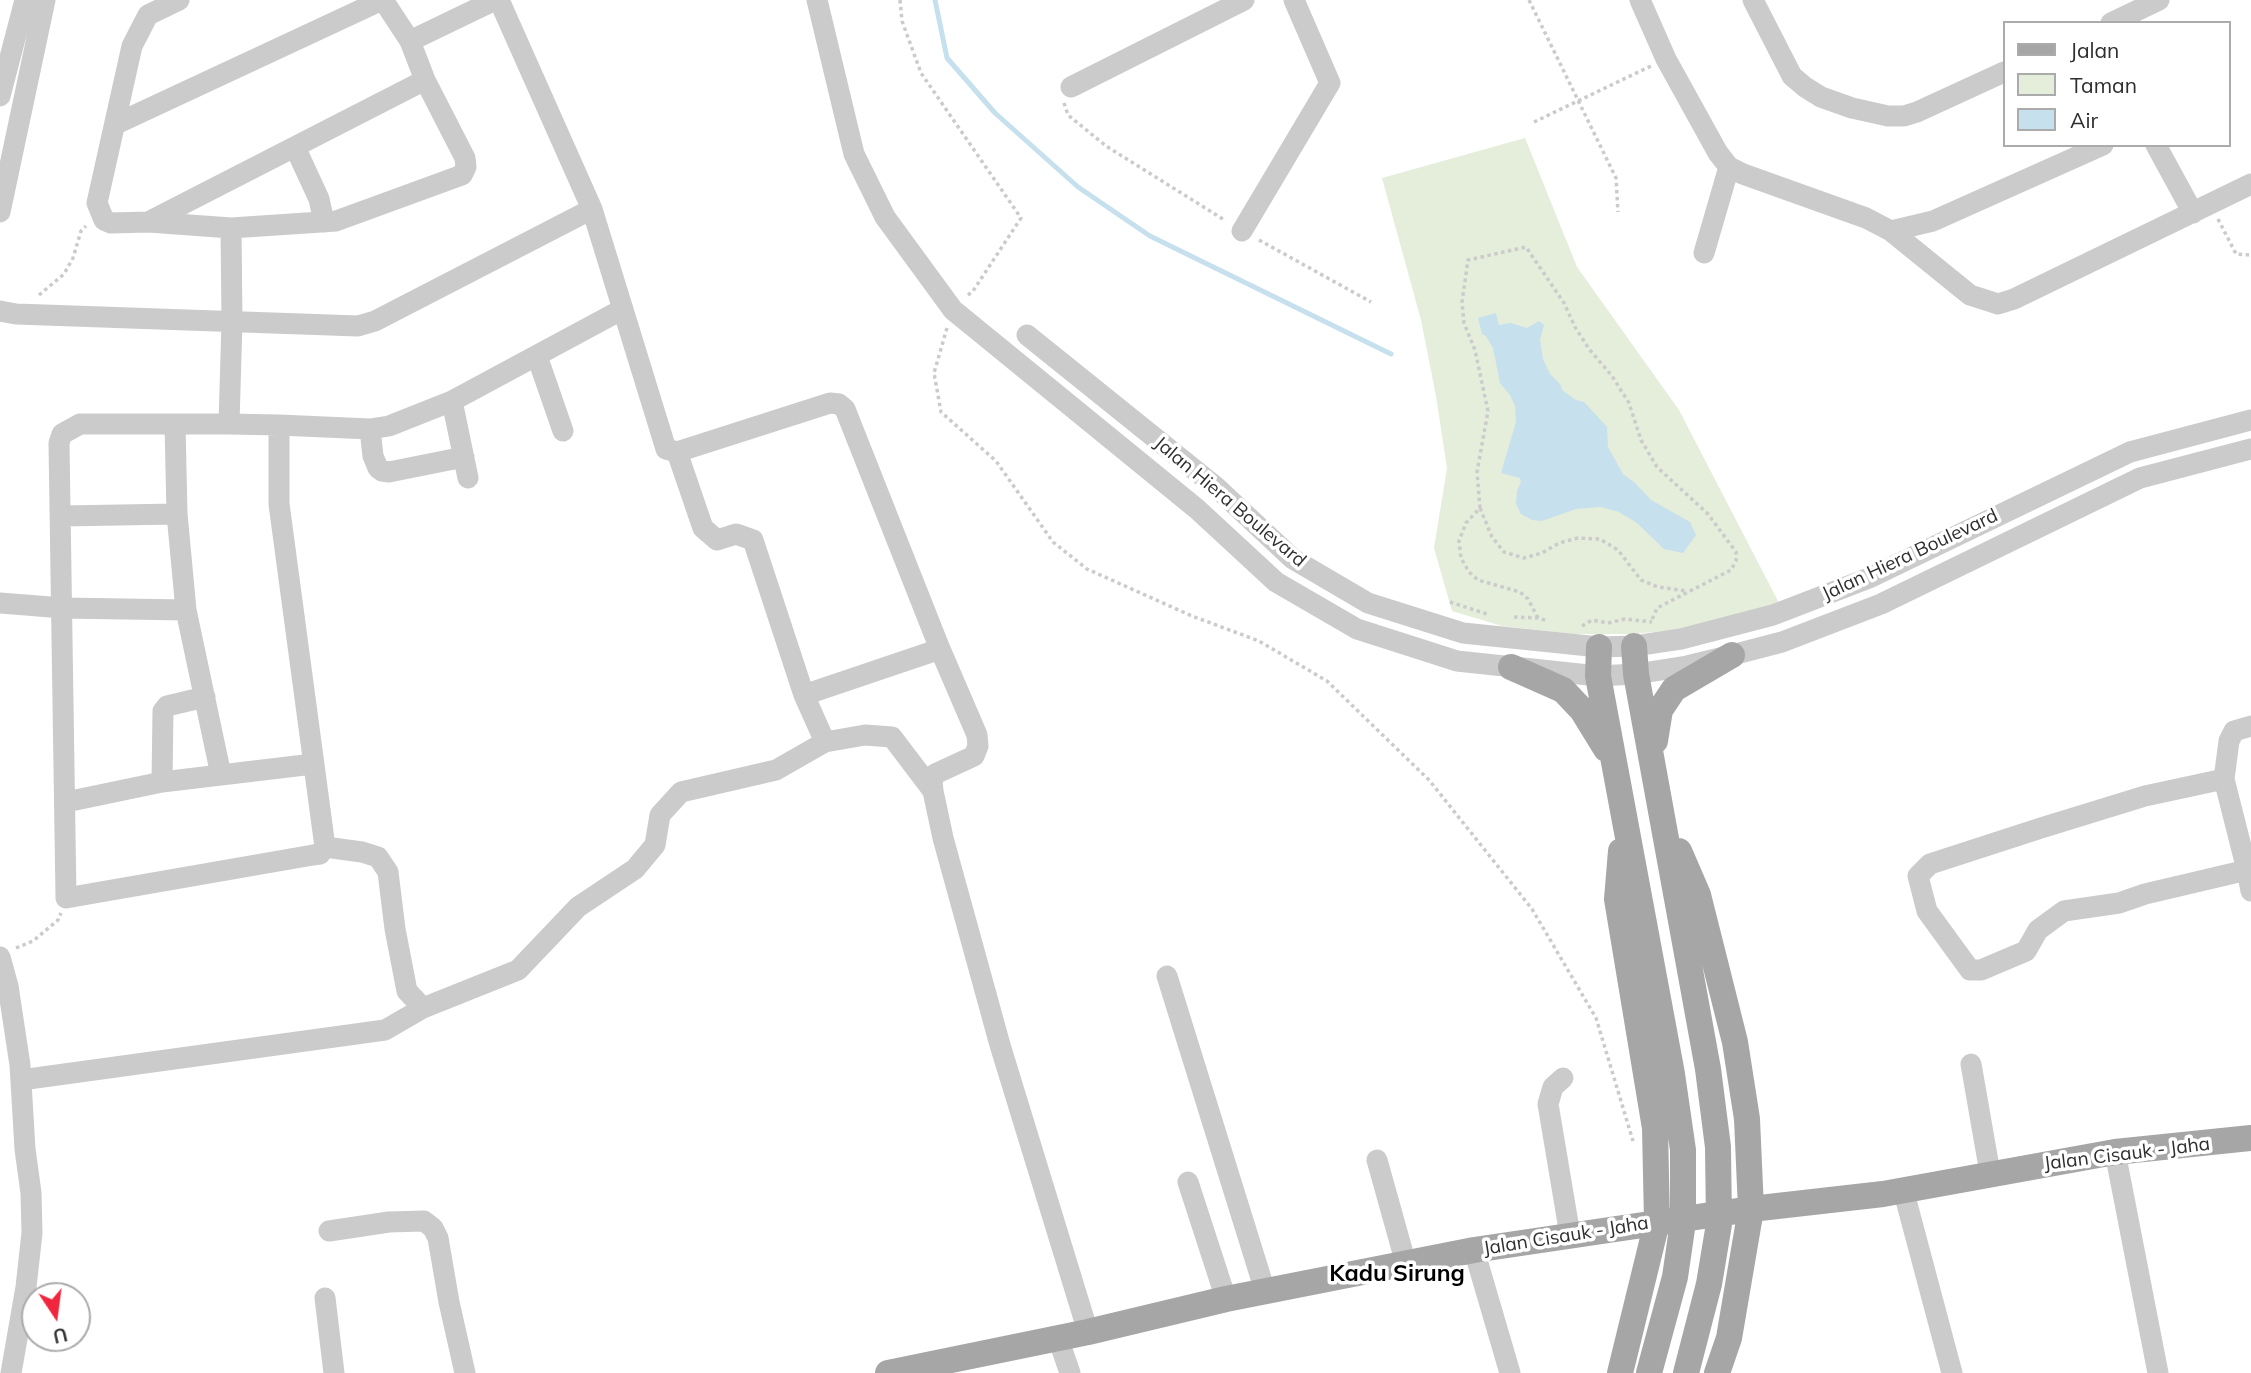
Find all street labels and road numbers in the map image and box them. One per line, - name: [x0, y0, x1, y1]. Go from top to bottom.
- street label: Jalan Hiera Boulevard: [1149, 432, 1311, 572]
- street label: Jalan Hiera Boulevard: [1819, 504, 2001, 606]
- street label: Jalan Cisauk - Jaha: [2043, 1133, 2211, 1175]
- street label: Jalan Cisauk - Jaha: [1482, 1212, 1650, 1260]

